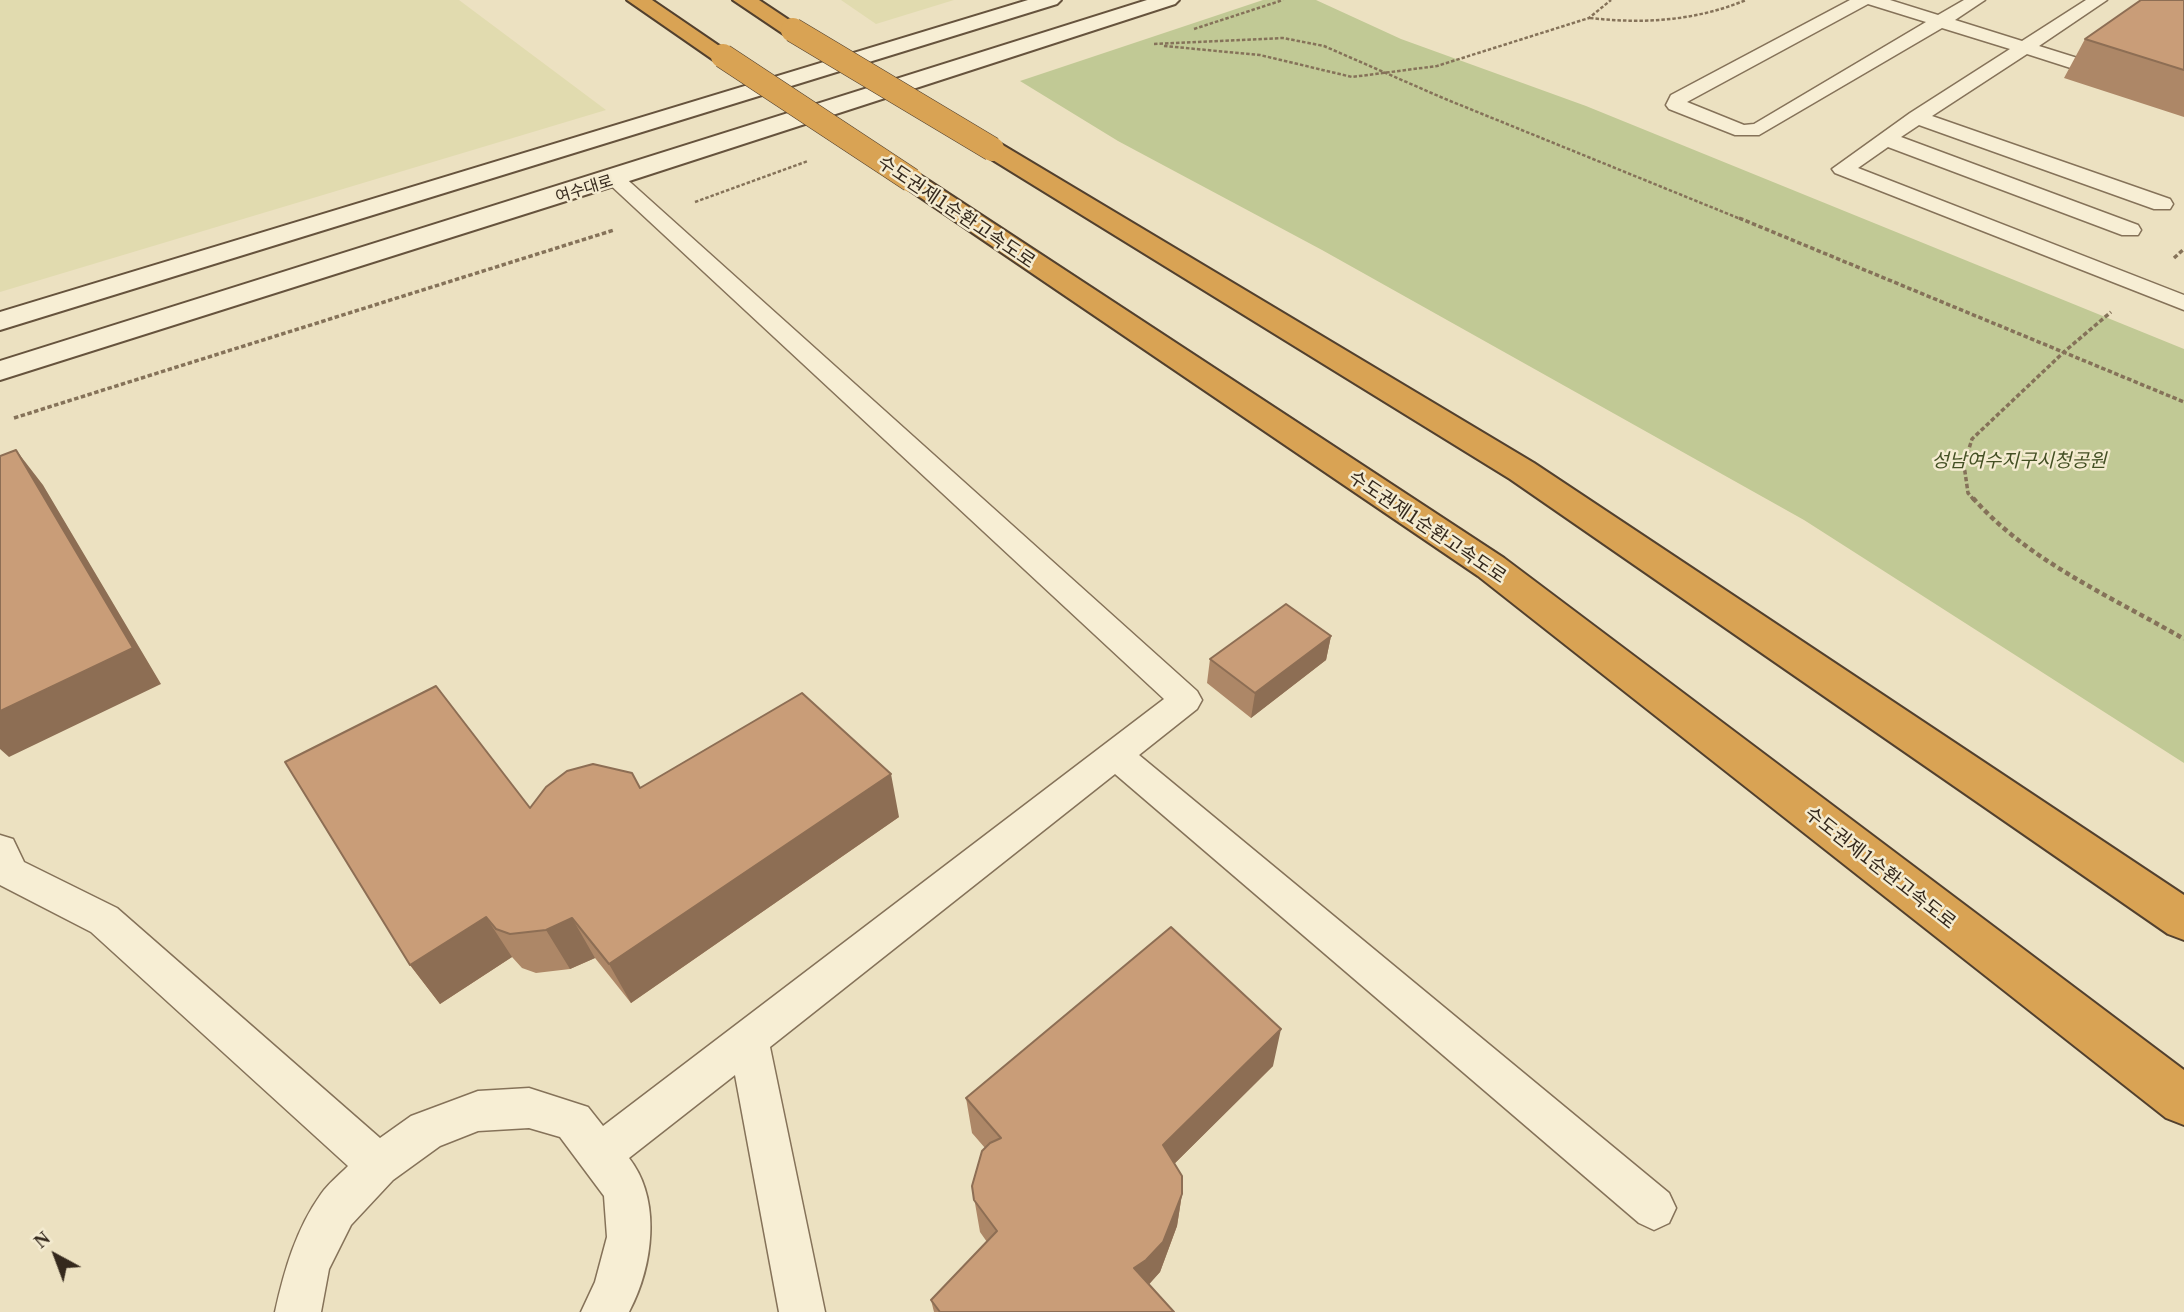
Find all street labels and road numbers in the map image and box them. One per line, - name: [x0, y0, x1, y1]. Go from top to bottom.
- street label: 수도권제1순환고속도로: [874, 150, 1040, 272]
- street label: 여수대로: [553, 170, 615, 206]
- street label: 수도권제1순환고속도로: [1345, 465, 1511, 587]
- street label: 수도권제1순환고속도로: [1801, 801, 1961, 933]

